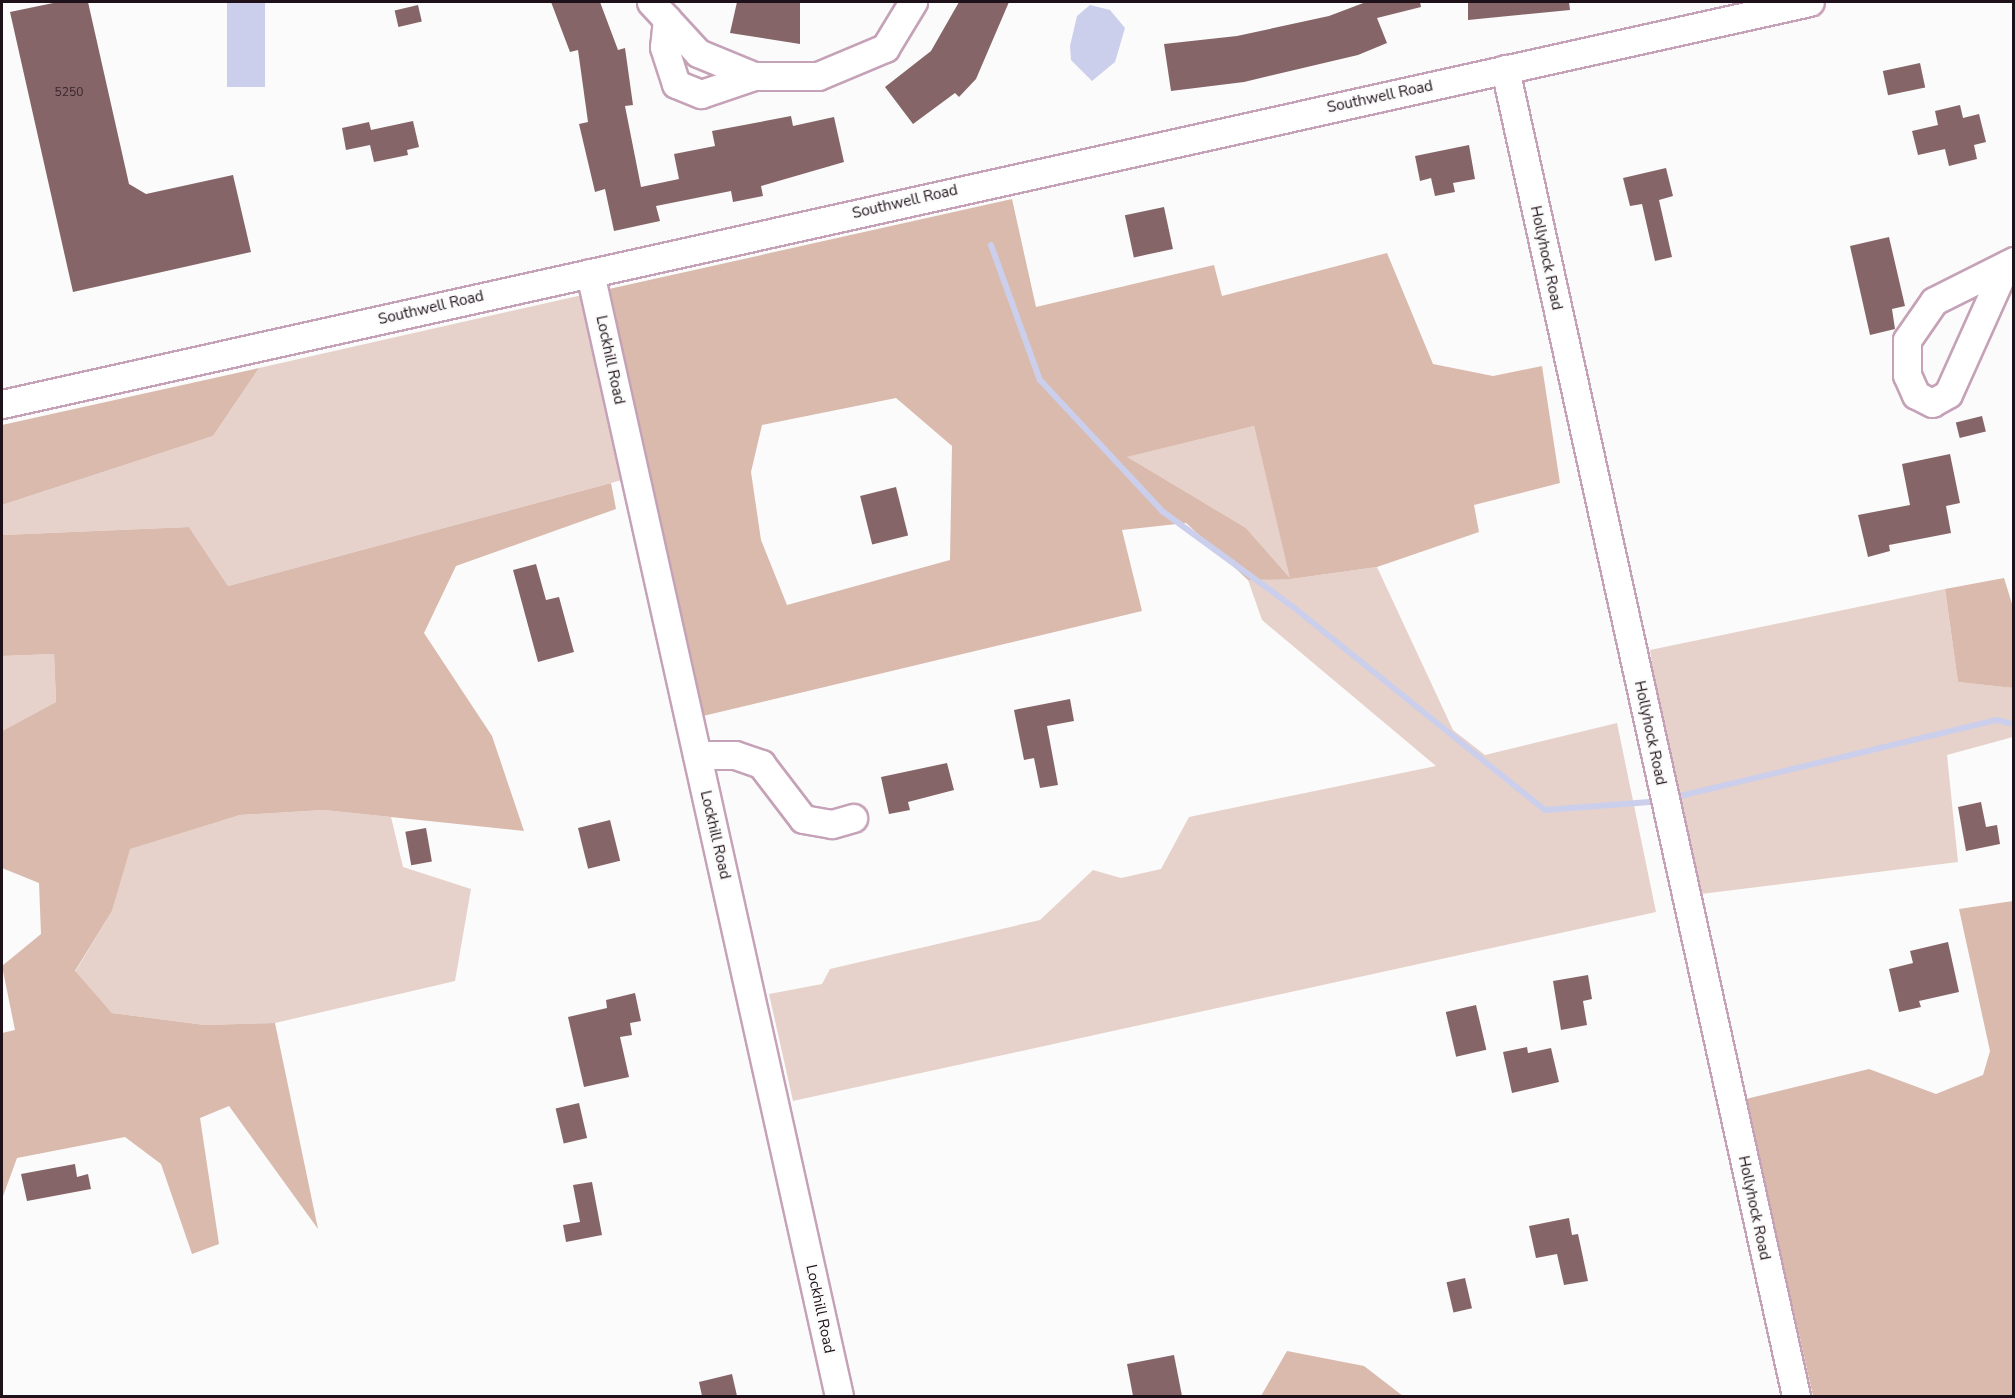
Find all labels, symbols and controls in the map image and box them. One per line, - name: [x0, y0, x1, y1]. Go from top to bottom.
- street label: Southwell Road: [1325, 77, 1435, 117]
- house number: 5250: [55, 86, 83, 100]
- street label: Southwell Road: [850, 181, 960, 223]
- street label: Hollyhock Road: [1526, 204, 1566, 312]
- street label: Southwell Road: [376, 287, 486, 329]
- street label: Lockhill Road: [592, 314, 628, 406]
- street label: Hollyhock Road: [1630, 679, 1670, 787]
- street label: Lockhill Road: [696, 789, 734, 881]
- street label: Hollyhock Road: [1734, 1154, 1774, 1262]
- street label: Lockhill Road: [802, 1263, 838, 1355]

